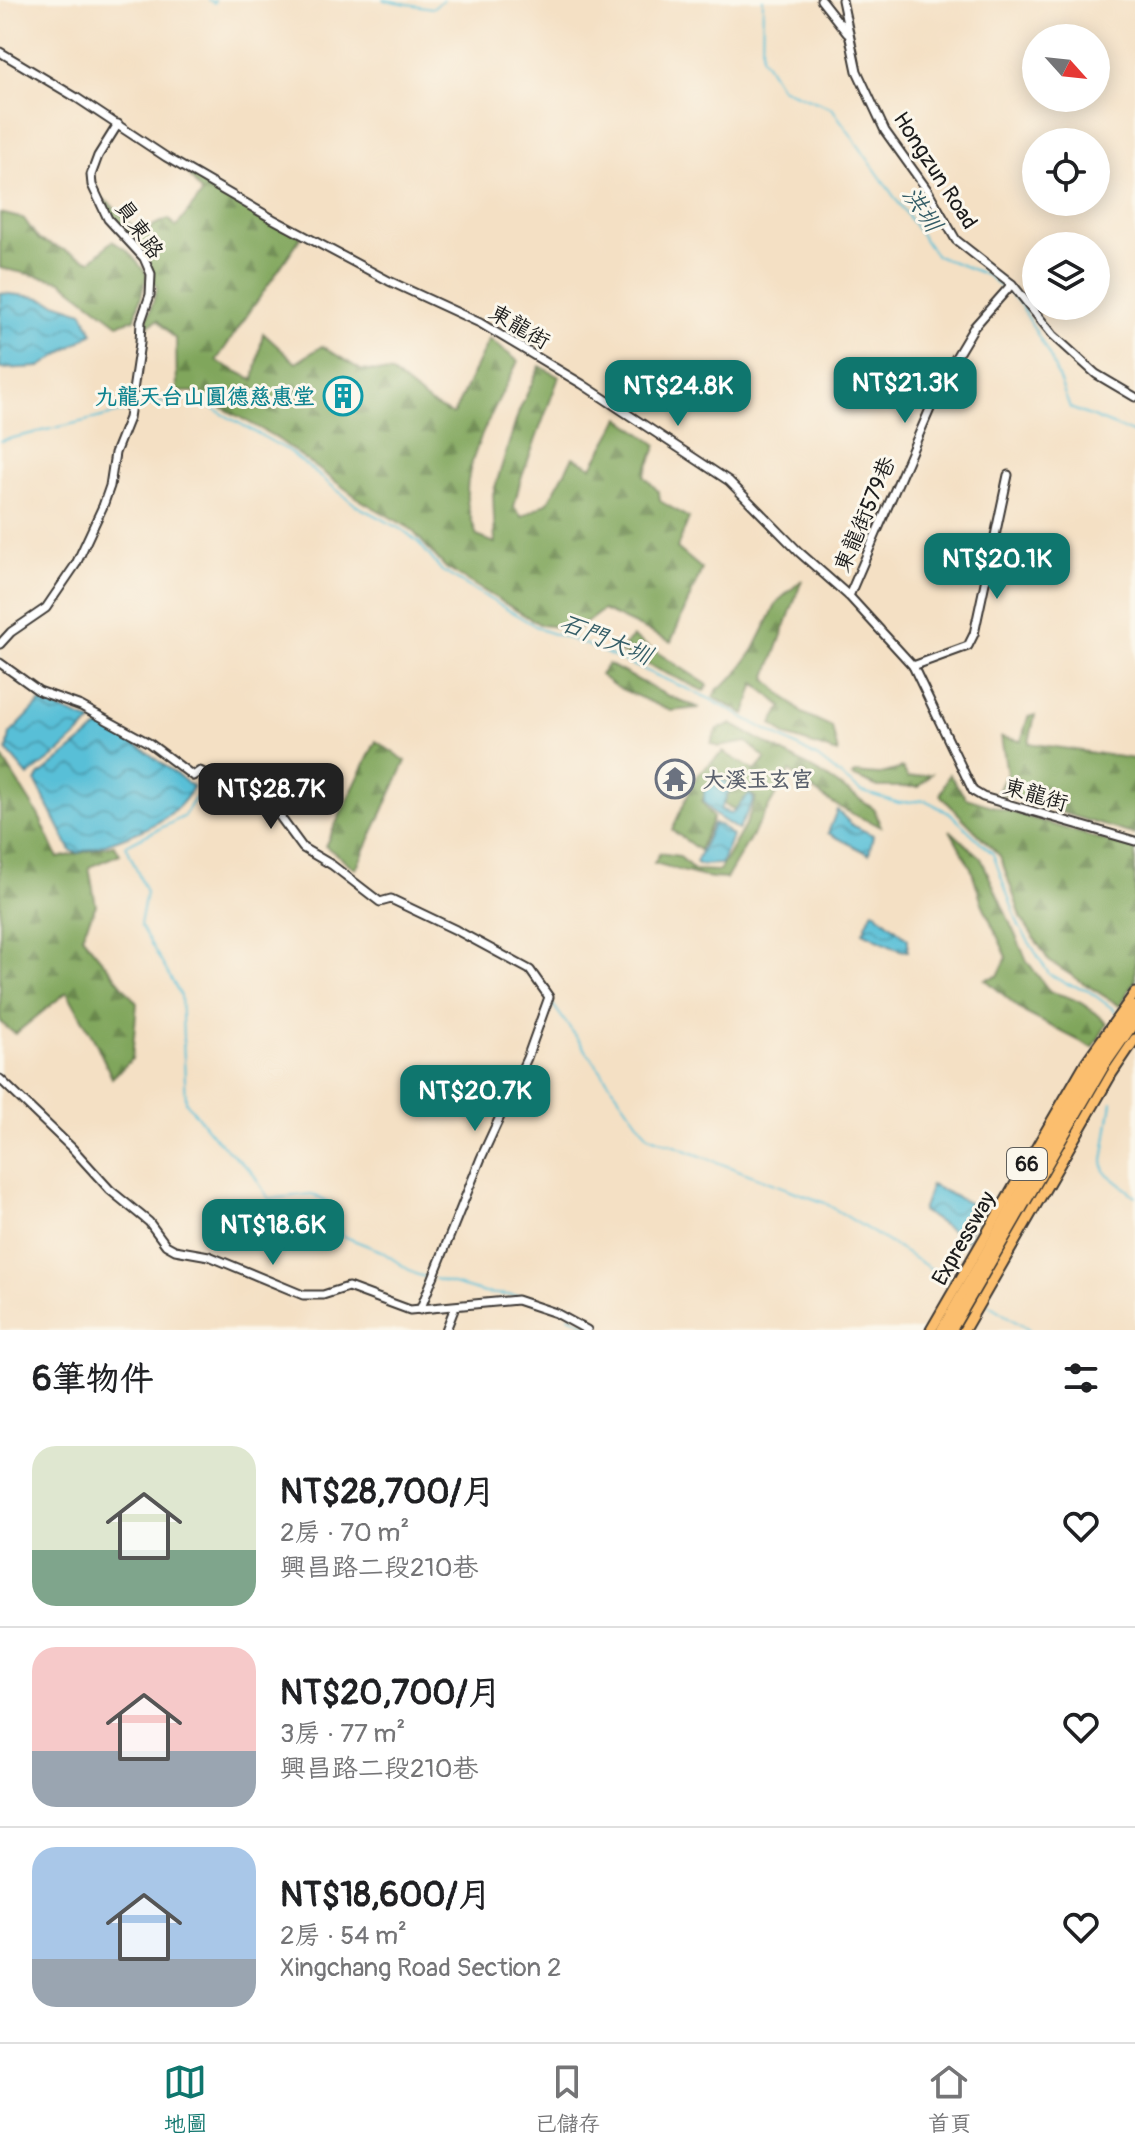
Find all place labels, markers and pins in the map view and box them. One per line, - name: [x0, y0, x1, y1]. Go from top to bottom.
- pin: NT$21.3K: [822, 357, 988, 425]
- pin: NT$24.8K: [595, 360, 761, 428]
- building icon: 九龍天台山圓德慈惠堂: [322, 375, 364, 417]
- place label: 九龍天台山圓德慈惠堂: [95, 383, 315, 411]
- pin: NT$20.1K: [914, 533, 1080, 601]
- temple icon: 大溪玉玄宮: [654, 758, 696, 800]
- pin: NT$28.7K: [188, 763, 354, 831]
- place label: 大溪玉玄宮: [703, 766, 813, 794]
- pin: NT$20.7K: [392, 1065, 558, 1133]
- pin: NT$18.6K: [190, 1199, 356, 1267]

